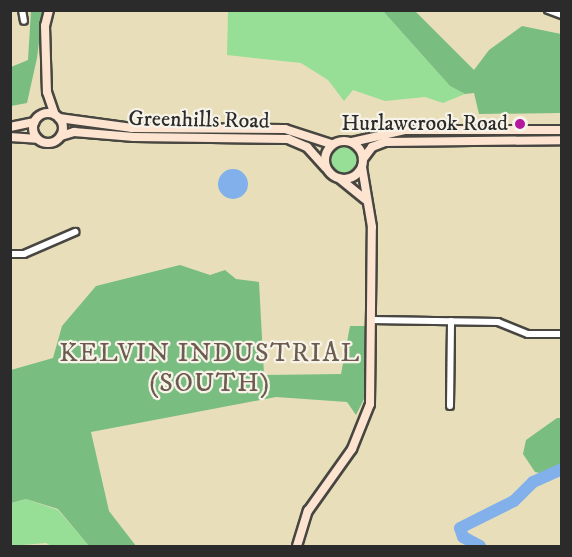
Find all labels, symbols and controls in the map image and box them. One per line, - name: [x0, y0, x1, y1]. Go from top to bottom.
- street label: Greenhills Road: [128, 106, 270, 134]
- place label: Hurlawcrook Road: [341, 111, 508, 137]
- marker: Hurlawcrook Road: [513, 117, 527, 131]
- district label: KELVIN INDUSTRIAL (SOUTH): [59, 338, 361, 400]

